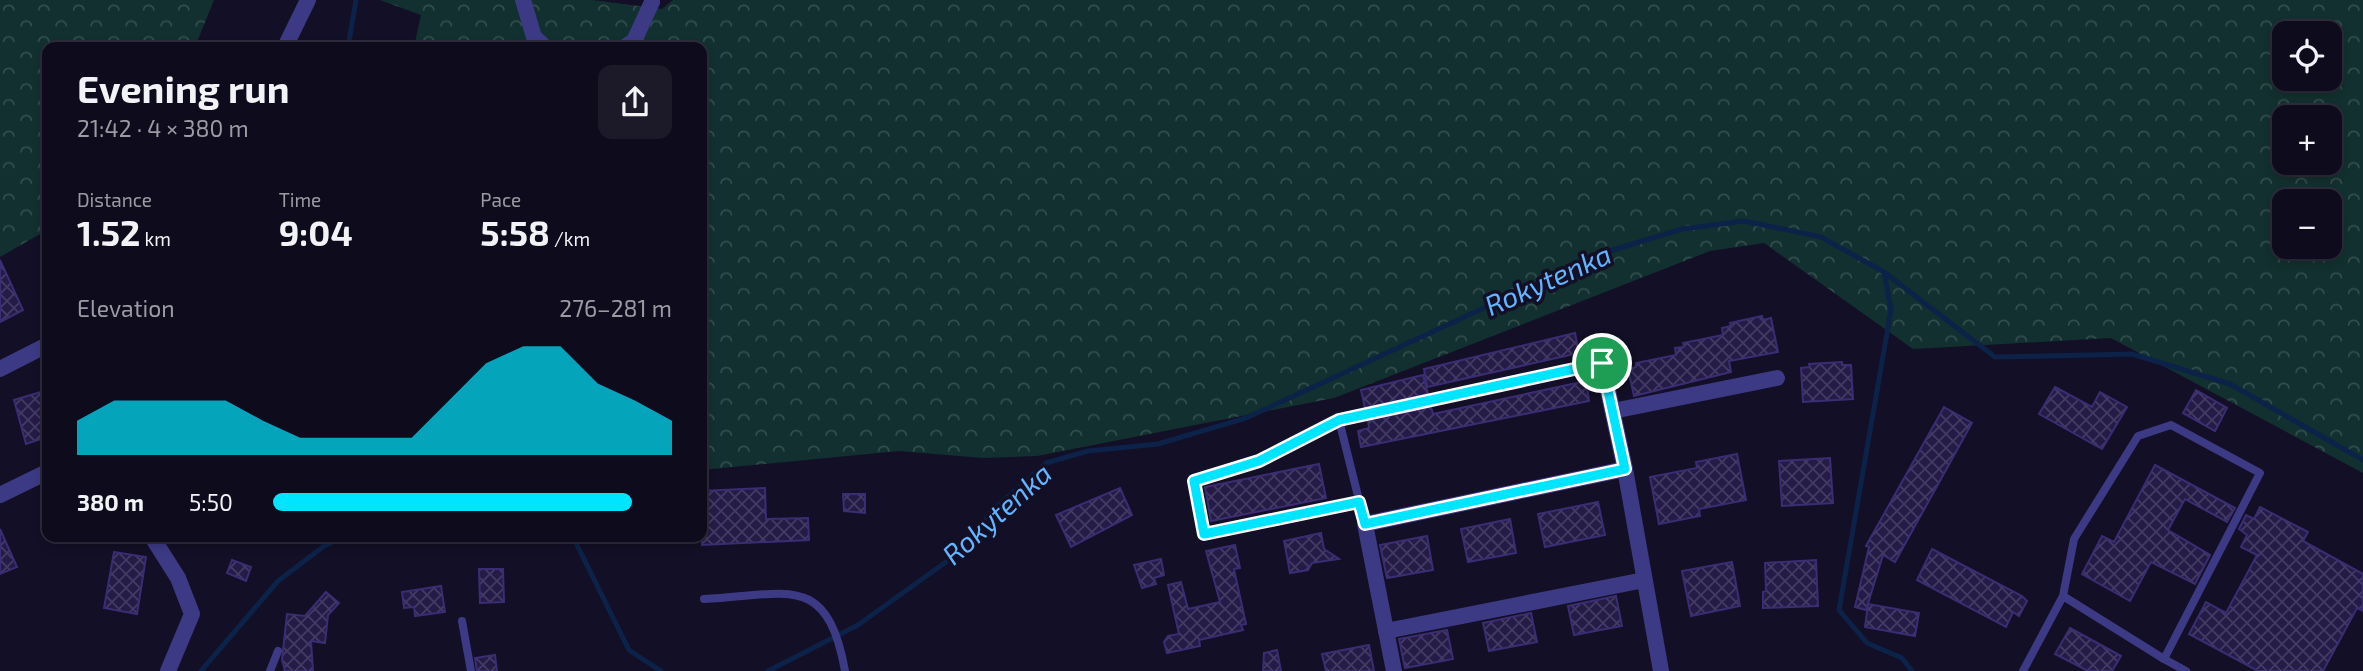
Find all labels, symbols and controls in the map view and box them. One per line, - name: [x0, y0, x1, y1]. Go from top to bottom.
- map controls: [2272, 21, 2342, 259]
- button: locate: [2272, 21, 2342, 91]
- text: Evening run: [77, 65, 290, 111]
- button: share: [598, 65, 672, 139]
- button: +: [2272, 105, 2342, 175]
- text: 21:42 · 4 × 380 m: [77, 114, 249, 142]
- text: Distance: [77, 188, 152, 211]
- text: Time: [279, 188, 321, 211]
- text: Pace: [480, 188, 521, 211]
- button: −: [2272, 189, 2342, 259]
- text: 1.52: [77, 211, 140, 253]
- text: 9:04: [279, 211, 353, 253]
- text: 5:58: [480, 211, 550, 253]
- text: km: [140, 227, 171, 250]
- text: /km: [550, 227, 590, 250]
- water label: Rokytenka: [1479, 236, 1616, 322]
- text: Elevation: [77, 294, 175, 322]
- text: 276–281 m: [559, 294, 672, 322]
- pin: [1572, 333, 1632, 393]
- icon: arrive: [1583, 344, 1621, 382]
- water label: Rokytenka: [935, 455, 1058, 571]
- text: 380 m: [77, 488, 144, 516]
- text: 5:50: [189, 488, 233, 516]

